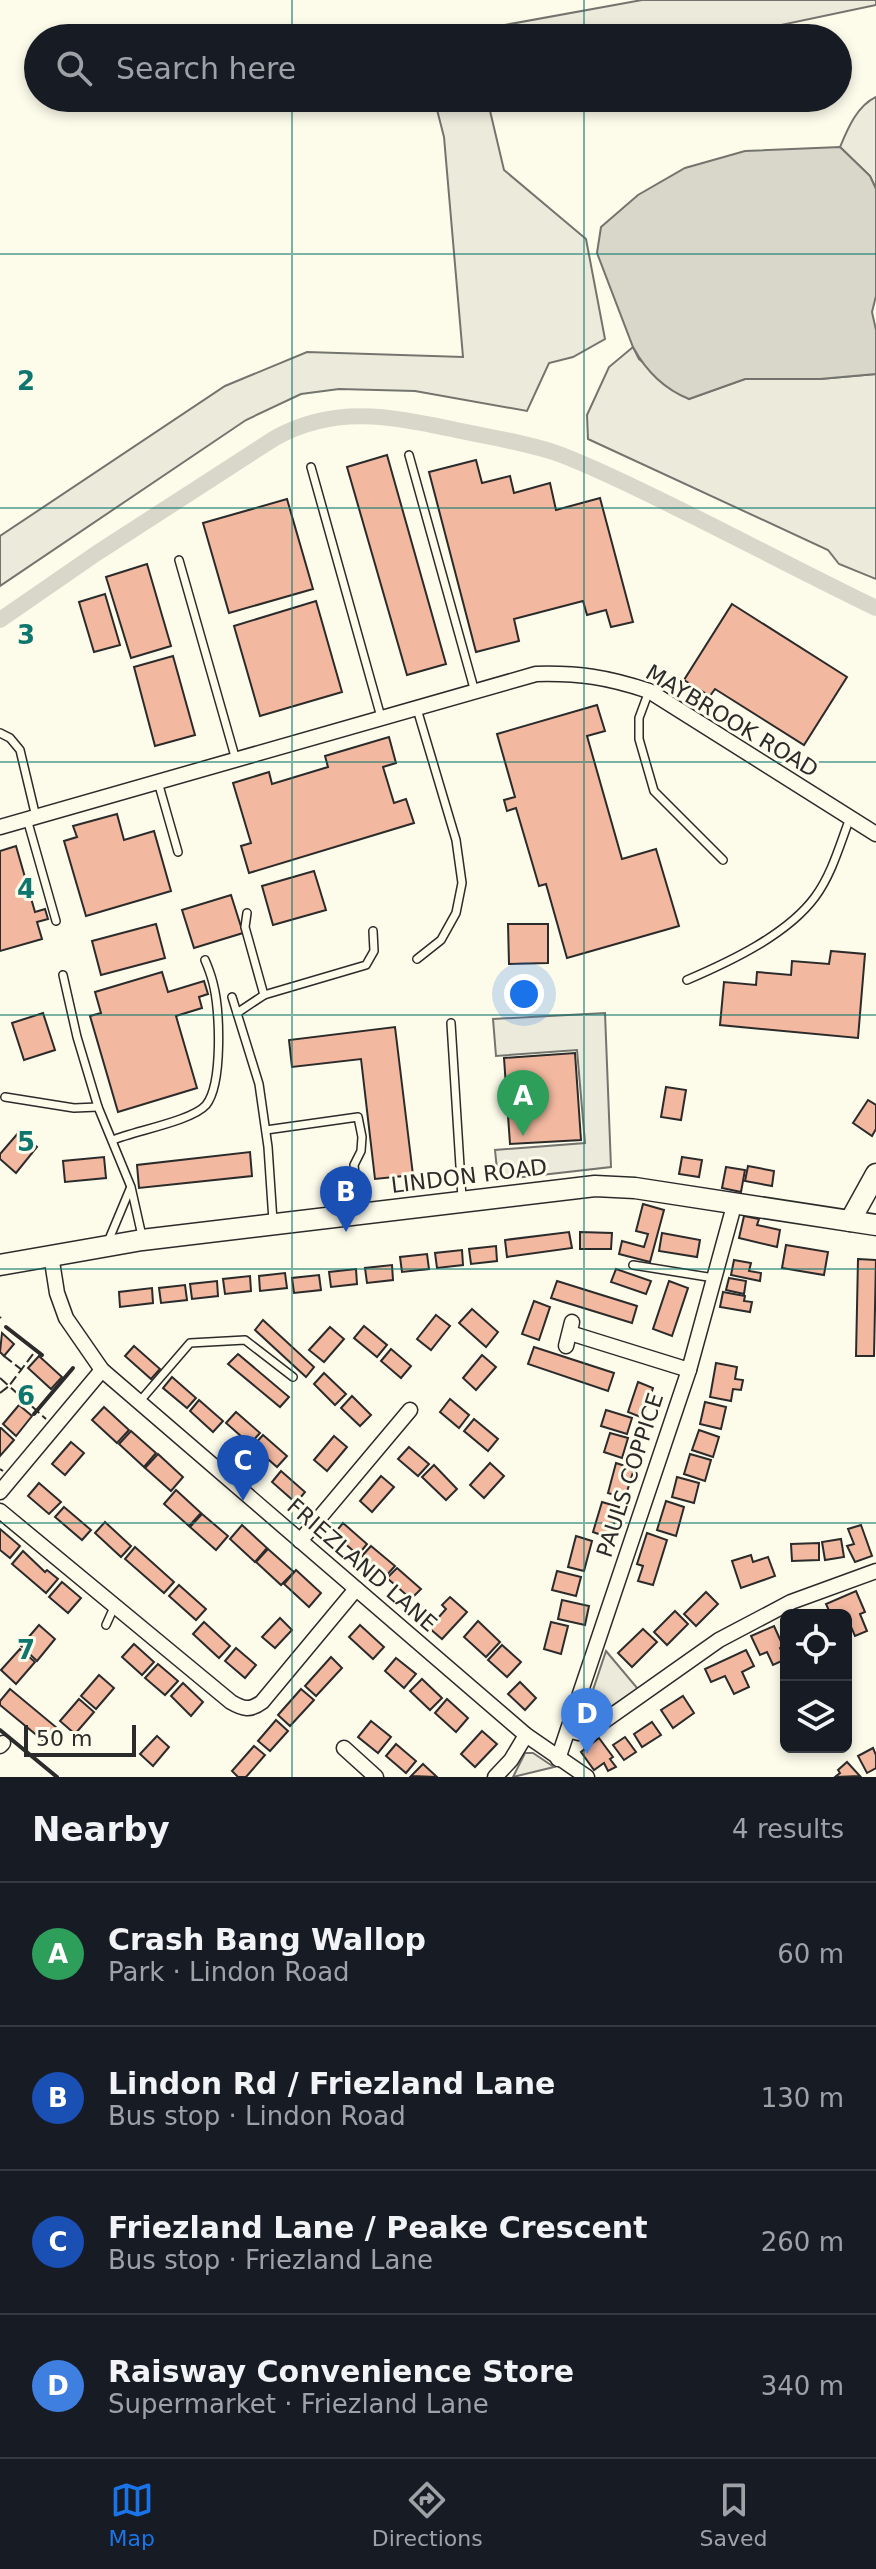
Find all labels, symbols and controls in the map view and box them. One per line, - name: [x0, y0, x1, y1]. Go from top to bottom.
- search box: [24, 24, 852, 112]
- icon: search: [52, 46, 96, 90]
- text: Search here: [116, 51, 296, 86]
- text: 2: [17, 366, 35, 396]
- text: 3: [17, 620, 35, 650]
- street label: MAYBROOK ROAD: [641, 660, 823, 782]
- text: 4: [17, 874, 35, 904]
- your location: [504, 974, 544, 1014]
- pin: A: [497, 1070, 549, 1136]
- text: 5: [17, 1127, 35, 1157]
- street label: LINDON ROAD: [389, 1154, 549, 1198]
- pin: B: [320, 1166, 372, 1232]
- text: 6: [17, 1381, 35, 1411]
- street label: PAULS COPPICE: [592, 1390, 668, 1560]
- pin: C: [217, 1435, 269, 1501]
- street label: FRIEZLAND LANE: [282, 1493, 442, 1637]
- map controls: [780, 1609, 852, 1753]
- button: locate: [780, 1609, 852, 1681]
- text: 7: [17, 1635, 35, 1665]
- button: layers: [780, 1681, 852, 1753]
- pin: D: [561, 1688, 613, 1754]
- scale bar: [24, 1721, 136, 1757]
- text: 50 m: [36, 1726, 92, 1751]
- text: Nearby: [32, 1809, 170, 1849]
- text: 4 results: [732, 1814, 844, 1844]
- text: Crash Bang Wallop: [108, 1922, 426, 1957]
- text: A: [48, 1939, 68, 1969]
- text: 60 m: [777, 1939, 844, 1969]
- text: Park · Lindon Road: [108, 1957, 350, 1987]
- text: Lindon Rd / Friezland Lane: [108, 2066, 555, 2101]
- text: B: [48, 2083, 68, 2113]
- text: 130 m: [761, 2083, 844, 2113]
- text: Bus stop · Lindon Road: [108, 2101, 406, 2131]
- text: Friezland Lane / Peake Crescent: [108, 2210, 648, 2245]
- text: C: [48, 2227, 68, 2257]
- text: 260 m: [761, 2227, 844, 2257]
- text: Bus stop · Friezland Lane: [108, 2245, 433, 2275]
- text: Raisway Convenience Store: [108, 2354, 574, 2389]
- text: D: [47, 2371, 69, 2401]
- text: 340 m: [761, 2371, 844, 2401]
- text: Supermarket · Friezland Lane: [108, 2389, 489, 2419]
- tab: Map: [108, 2478, 155, 2551]
- tab: Directions: [372, 2478, 483, 2551]
- tab: Saved: [700, 2478, 768, 2551]

